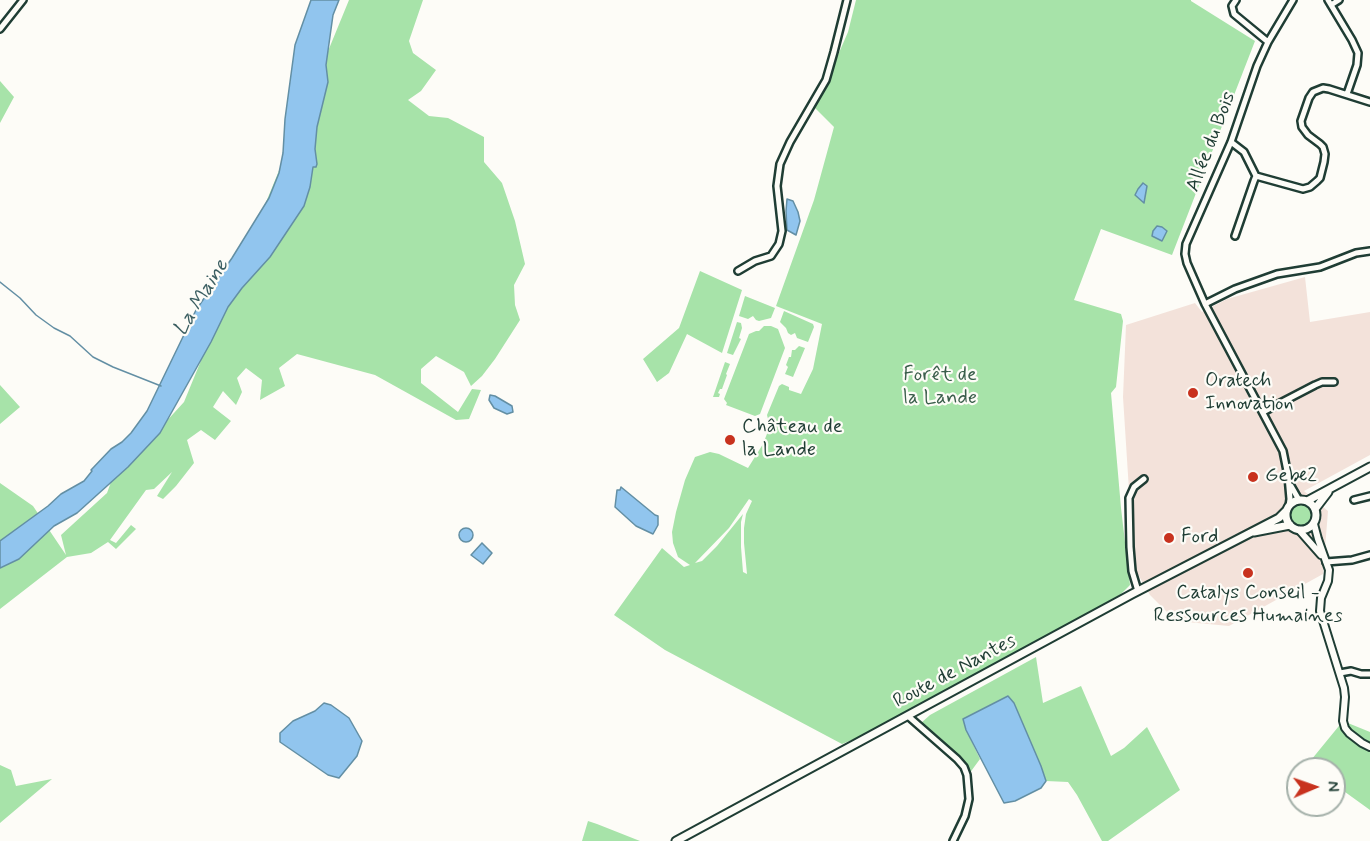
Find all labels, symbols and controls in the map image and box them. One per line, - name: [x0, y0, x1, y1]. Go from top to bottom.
- street label: Allée du Bois: [1182, 88, 1242, 196]
- water label: La Maine: [169, 255, 235, 341]
- park label: Forêt de la Lande: [903, 364, 977, 411]
- place label: Oratech Innovation: [1205, 370, 1294, 417]
- marker: Oratech Innovation: [1186, 386, 1200, 400]
- place label: Château de la Lande: [742, 416, 842, 463]
- marker: Château de la Lande: [723, 433, 737, 447]
- place label: Gebe2: [1265, 465, 1317, 489]
- marker: Gebe2: [1246, 470, 1260, 484]
- place label: Ford: [1181, 526, 1218, 550]
- marker: Ford: [1162, 531, 1176, 545]
- marker: Catalys Conseil - Ressources Humaines: [1241, 566, 1255, 580]
- place label: Catalys Conseil - Ressources Humaines: [1154, 582, 1342, 629]
- street label: Route de Nantes: [890, 630, 1020, 714]
- north arrow: [1286, 757, 1346, 817]
- text: N: [1322, 781, 1343, 792]

